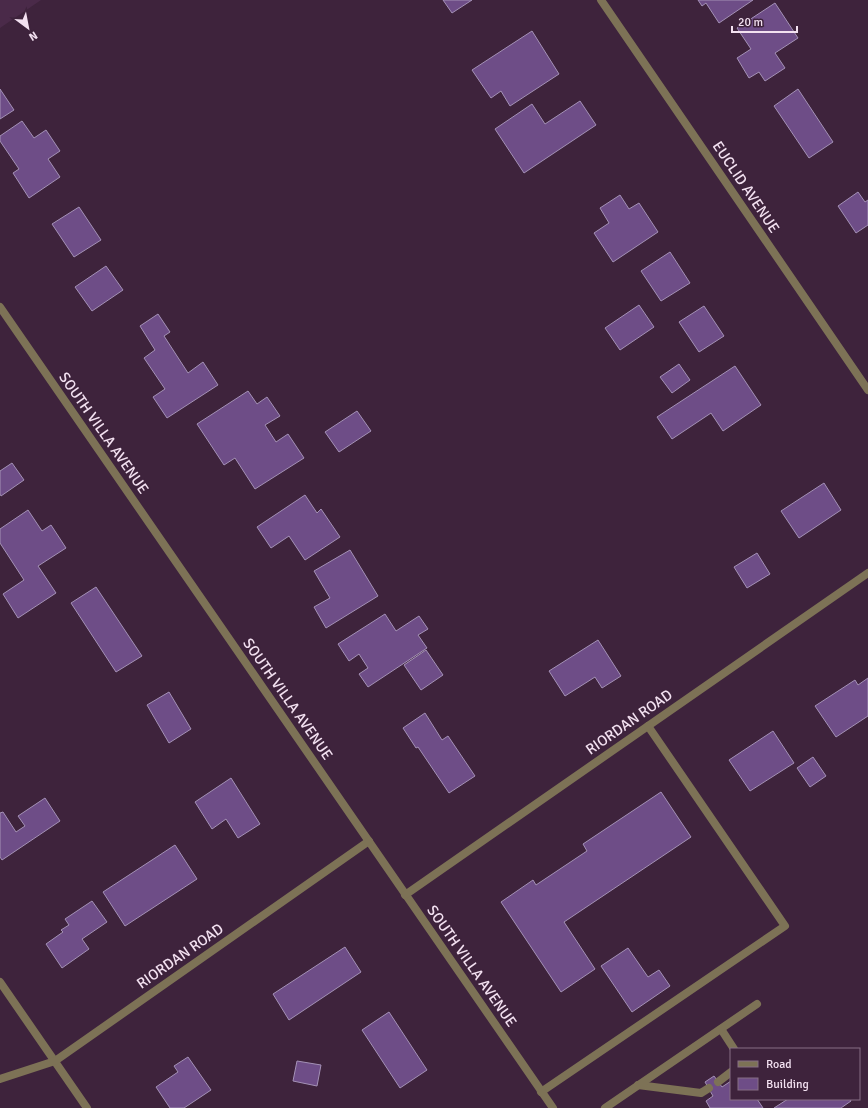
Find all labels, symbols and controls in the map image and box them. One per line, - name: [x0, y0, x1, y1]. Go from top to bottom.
- north arrow: [8, 8, 48, 48]
- scale bar: [732, 8, 797, 34]
- text: 20 m: [738, 15, 763, 30]
- text: N: [26, 29, 40, 44]
- street label: EUCLID AVENUE: [709, 138, 783, 236]
- street label: SOUTH VILLA AVENUE: [55, 369, 153, 497]
- street label: SOUTH VILLA AVENUE: [239, 635, 337, 763]
- street label: RIORDAN ROAD: [582, 685, 676, 759]
- street label: SOUTH VILLA AVENUE: [423, 902, 521, 1030]
- street label: RIORDAN ROAD: [133, 919, 227, 993]
- legend: [730, 1048, 860, 1100]
- text: Road: [766, 1057, 792, 1072]
- text: Building: [766, 1077, 809, 1092]

